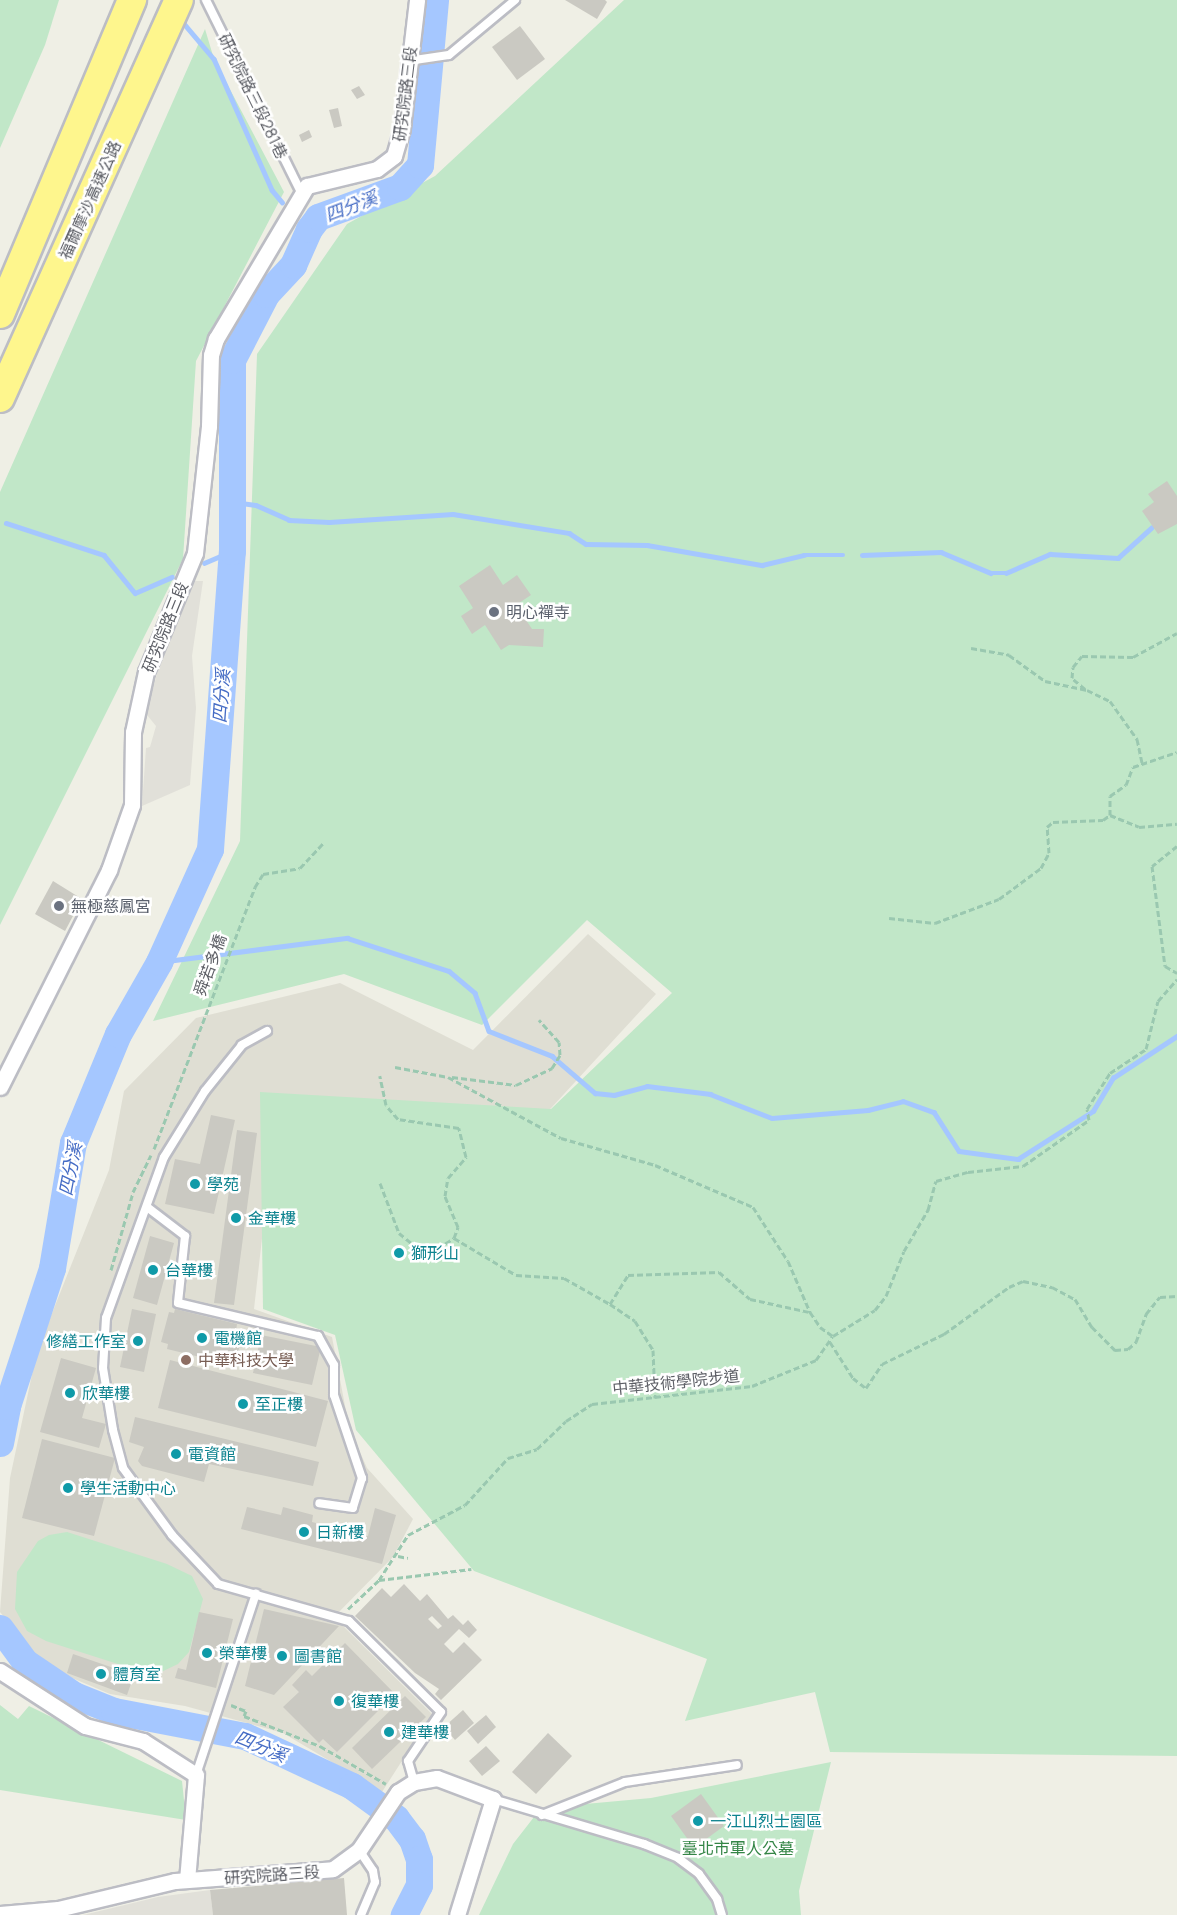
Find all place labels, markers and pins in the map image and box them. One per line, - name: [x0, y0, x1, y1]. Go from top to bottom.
- place label: 明心禪寺: [506, 602, 570, 622]
- marker: 明心禪寺: [487, 605, 501, 619]
- place label: 無極慈鳳宮: [71, 896, 151, 916]
- marker: 無極慈鳳宮: [52, 899, 66, 913]
- place label: 學苑: [207, 1174, 239, 1194]
- marker: 學苑: [188, 1177, 202, 1191]
- place label: 金華樓: [248, 1208, 296, 1228]
- marker: 金華樓: [229, 1211, 243, 1225]
- place label: 獅形山: [411, 1243, 459, 1263]
- marker: 獅形山: [392, 1246, 406, 1260]
- place label: 台華樓: [165, 1260, 213, 1280]
- marker: 台華樓: [146, 1263, 160, 1277]
- place label: 電機館: [214, 1328, 262, 1348]
- place label: 修繕工作室: [46, 1331, 126, 1351]
- marker: 電機館: [195, 1331, 209, 1345]
- marker: 修繕工作室: [131, 1334, 145, 1348]
- place label: 中華科技大學: [198, 1350, 294, 1370]
- marker: 中華科技大學: [179, 1353, 193, 1367]
- place label: 欣華樓: [82, 1383, 130, 1403]
- marker: 欣華樓: [63, 1386, 77, 1400]
- place label: 至正樓: [255, 1394, 303, 1414]
- marker: 至正樓: [236, 1397, 250, 1411]
- place label: 電資館: [188, 1444, 236, 1464]
- marker: 電資館: [169, 1447, 183, 1461]
- place label: 學生活動中心: [80, 1478, 176, 1498]
- marker: 學生活動中心: [61, 1481, 75, 1495]
- place label: 日新樓: [316, 1522, 364, 1542]
- marker: 日新樓: [297, 1525, 311, 1539]
- place label: 榮華樓: [219, 1643, 267, 1663]
- marker: 榮華樓: [200, 1646, 214, 1660]
- place label: 圖書館: [294, 1646, 342, 1666]
- marker: 圖書館: [275, 1649, 289, 1663]
- place label: 體育室: [113, 1664, 161, 1684]
- marker: 體育室: [94, 1667, 108, 1681]
- place label: 復華樓: [351, 1691, 399, 1711]
- marker: 復華樓: [332, 1694, 346, 1708]
- place label: 建華樓: [401, 1722, 449, 1742]
- marker: 建華樓: [382, 1725, 396, 1739]
- place label: 一江山烈士園區: [710, 1811, 822, 1831]
- marker: 一江山烈士園區: [691, 1814, 705, 1828]

